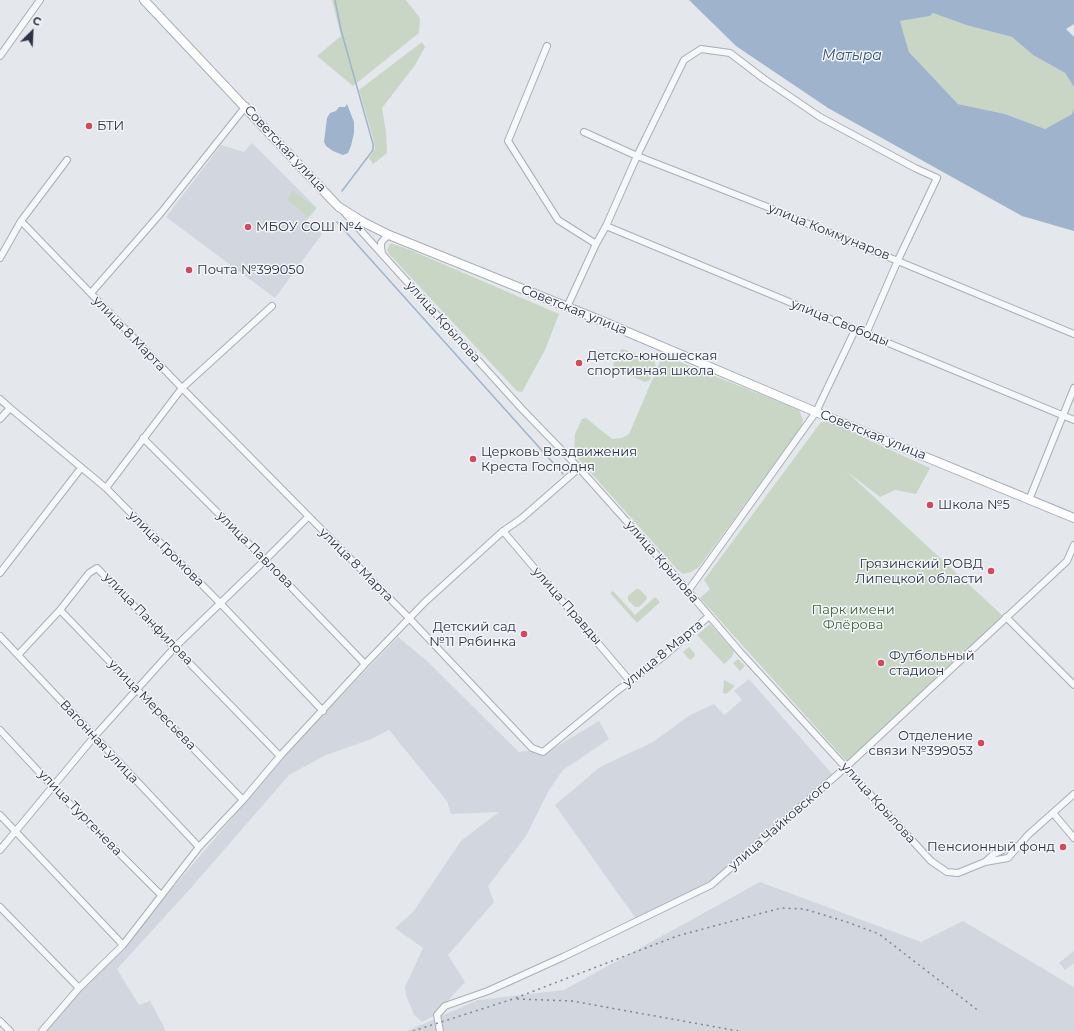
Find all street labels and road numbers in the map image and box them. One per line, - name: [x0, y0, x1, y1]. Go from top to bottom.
- street label: Советская улица: [241, 102, 329, 196]
- street label: улица Коммунаров: [766, 200, 892, 264]
- street label: улица Крылова: [402, 278, 484, 366]
- street label: Советская улица: [519, 282, 629, 338]
- street label: улица 8 Марта: [89, 293, 169, 375]
- street label: улица Свободы: [788, 296, 892, 350]
- street label: Советская улица: [818, 407, 928, 463]
- street label: улица Громова: [125, 508, 207, 590]
- street label: улица Павлова: [213, 508, 297, 592]
- street label: улица Крылова: [622, 518, 702, 606]
- street label: улица 8 Марта: [316, 525, 396, 605]
- street label: улица Правды: [529, 564, 605, 648]
- street label: улица Панфилова: [100, 570, 196, 668]
- street label: улица 8 Марта: [620, 617, 706, 691]
- street label: улица Мересьева: [105, 657, 199, 753]
- street label: Вагонная улица: [56, 697, 142, 787]
- street label: улица Крылова: [837, 759, 919, 847]
- street label: улица Тургенева: [35, 767, 125, 859]
- street label: улица Чайковского: [726, 776, 834, 874]

